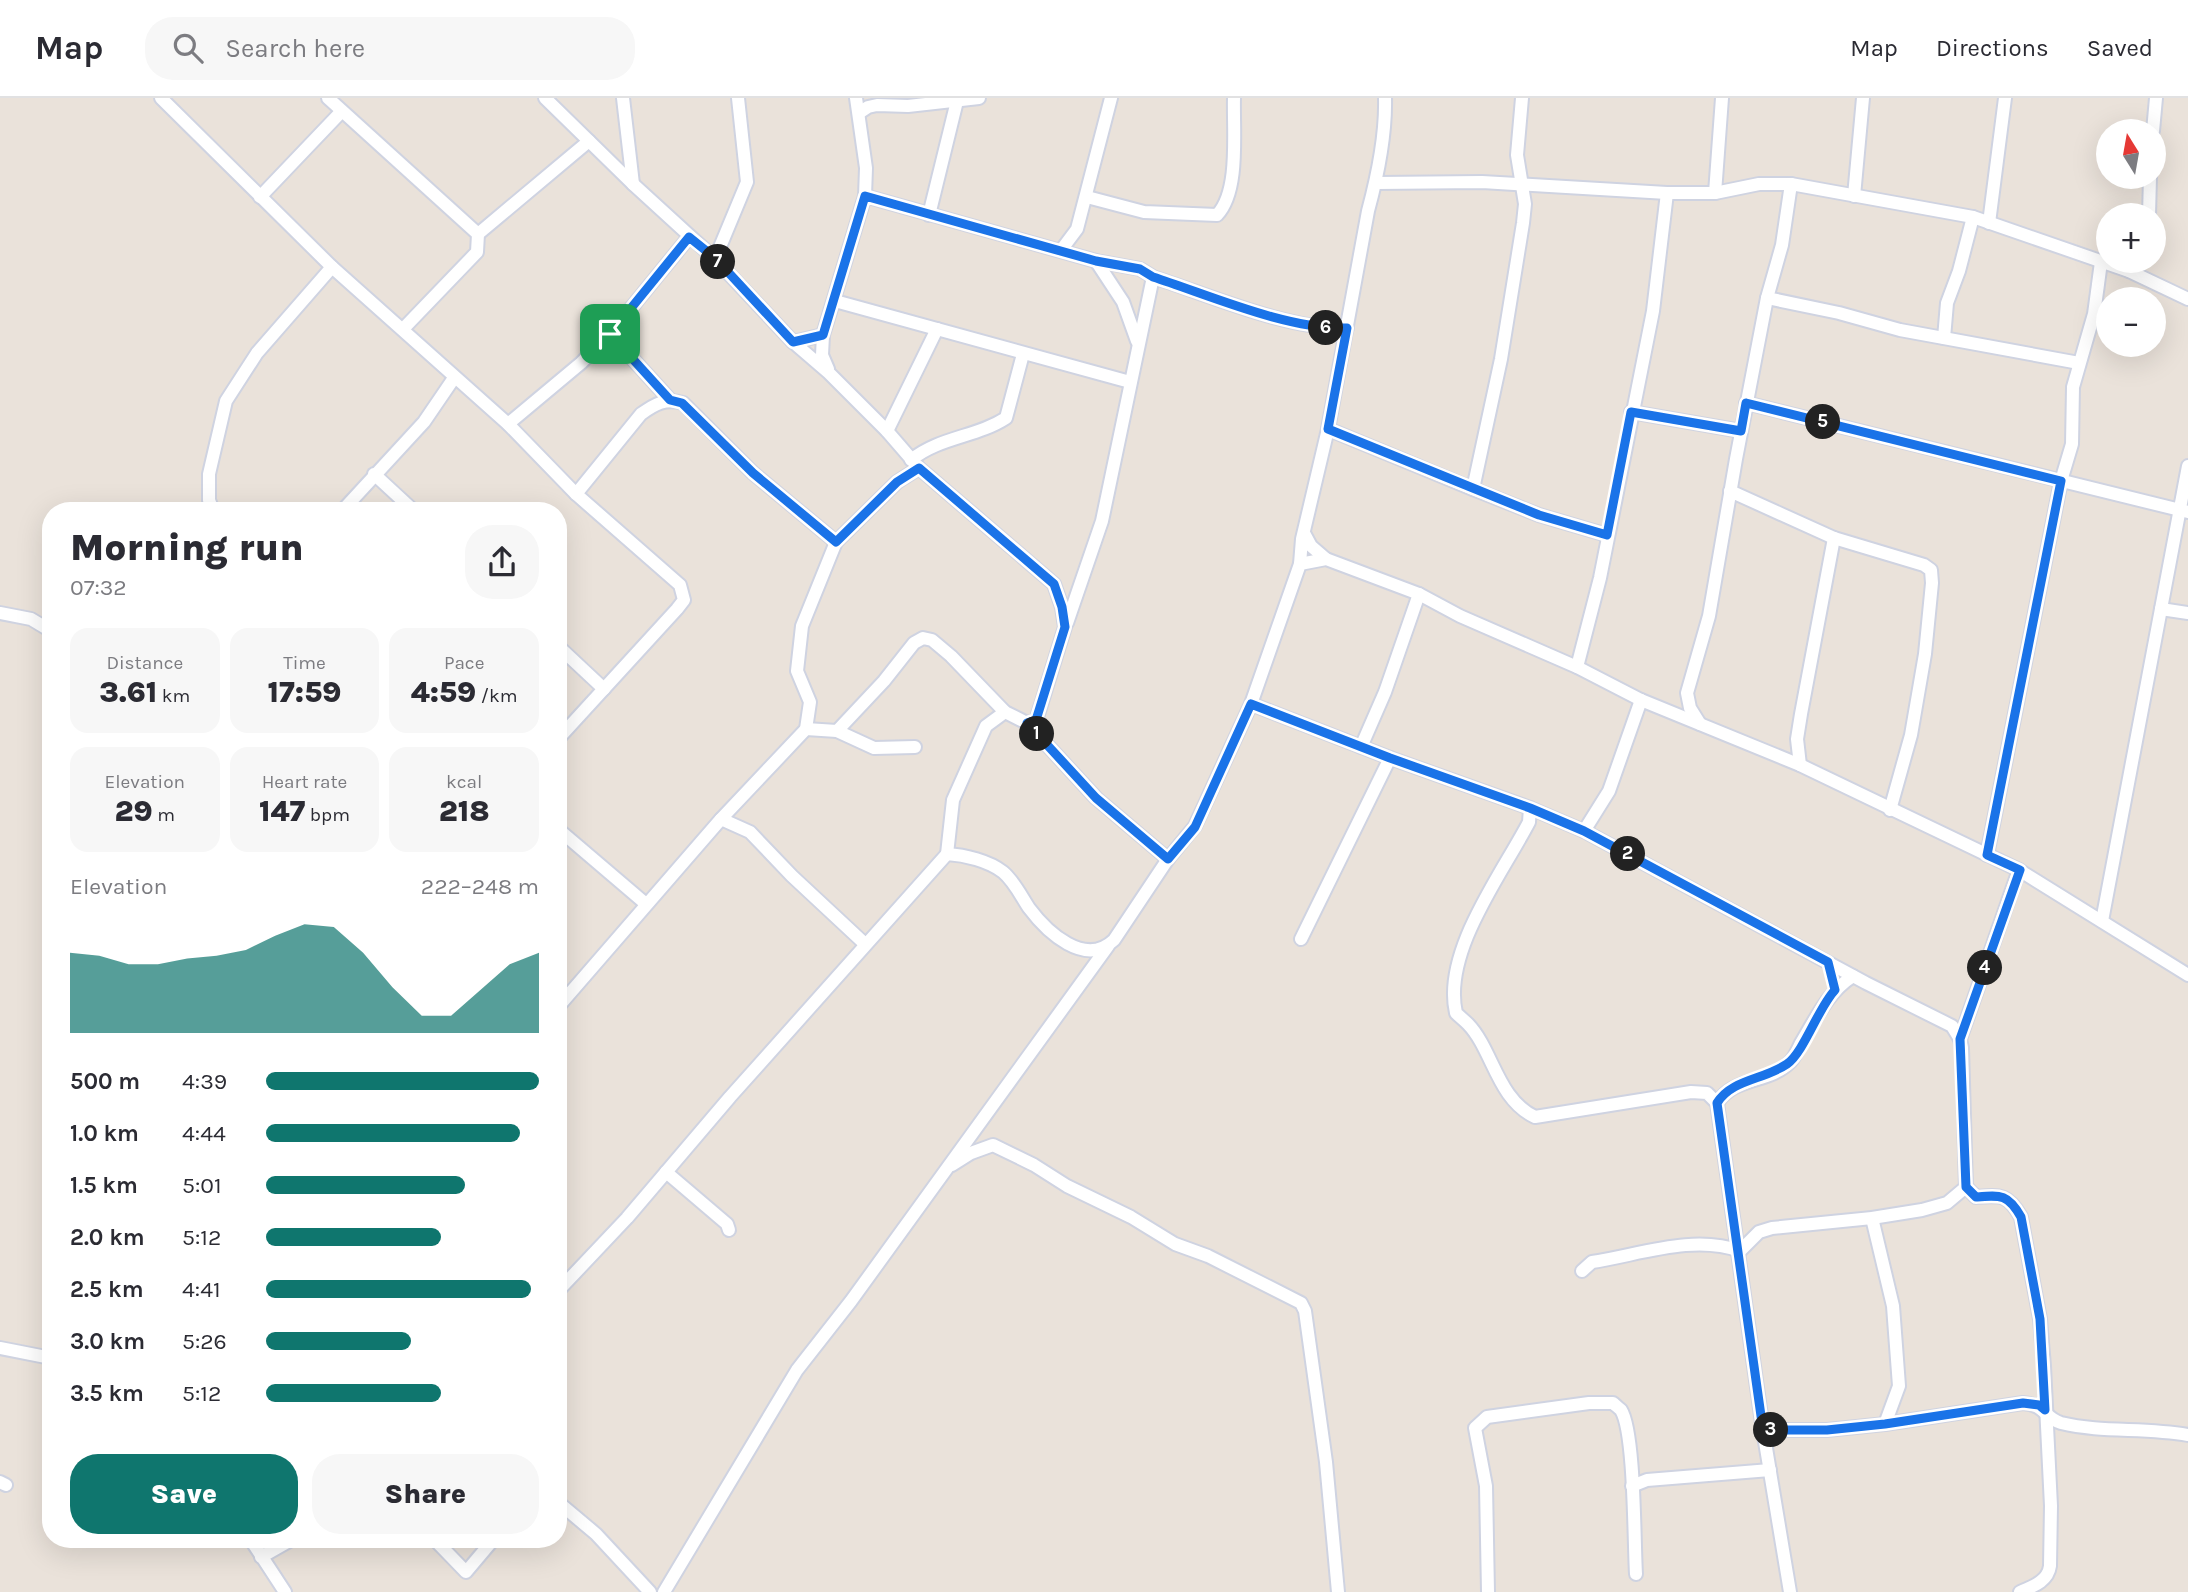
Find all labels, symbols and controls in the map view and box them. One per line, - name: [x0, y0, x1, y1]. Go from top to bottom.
- search box: [145, 17, 635, 80]
- text: Map: [35, 29, 103, 67]
- icon: search: [169, 29, 207, 67]
- text: Search here: [225, 33, 365, 64]
- text: Map: [1850, 34, 1898, 62]
- text: Directions: [1936, 34, 2049, 62]
- text: Saved: [2087, 34, 2153, 62]
- north arrow: [2096, 119, 2166, 189]
- map controls: [2096, 119, 2166, 357]
- button: +: [2096, 203, 2166, 273]
- pin: 7: [700, 244, 736, 280]
- text: 7: [713, 250, 722, 272]
- button: −: [2096, 287, 2166, 357]
- pin: [580, 304, 640, 364]
- pin: 6: [1308, 310, 1344, 345]
- icon: arrive: [591, 315, 629, 353]
- text: 6: [1320, 316, 1331, 338]
- pin: 5: [1806, 404, 1840, 440]
- text: 5: [1817, 410, 1828, 432]
- text: Morning run: [70, 525, 304, 570]
- button: share: [465, 525, 539, 599]
- text: 07:32: [70, 574, 127, 601]
- text: Distance: [106, 652, 183, 674]
- text: Time: [283, 652, 326, 674]
- text: Pace: [444, 652, 484, 674]
- text: 3.61: [99, 674, 157, 710]
- text: 17:59: [268, 674, 341, 710]
- text: 4:59: [411, 674, 476, 710]
- text: km: [157, 685, 190, 707]
- text: /km: [476, 685, 518, 707]
- pin: 1: [1020, 716, 1054, 752]
- text: 1: [1033, 722, 1040, 744]
- text: Elevation: [105, 771, 185, 793]
- text: Heart rate: [262, 771, 347, 793]
- text: kcal: [446, 771, 482, 793]
- text: 29: [115, 793, 153, 829]
- text: 147: [259, 793, 305, 829]
- text: 218: [439, 793, 490, 829]
- text: m: [153, 804, 175, 826]
- text: bpm: [305, 804, 350, 826]
- pin: 2: [1610, 836, 1646, 872]
- text: 2: [1622, 842, 1633, 864]
- text: Elevation: [70, 873, 167, 900]
- text: 222–248 m: [421, 873, 539, 900]
- pin: 4: [1968, 950, 2002, 986]
- text: 4: [1979, 956, 1990, 978]
- text: 500 m: [70, 1068, 140, 1095]
- text: 4:39: [182, 1068, 227, 1095]
- text: 1.0 km: [70, 1120, 139, 1147]
- text: 4:44: [182, 1120, 226, 1147]
- text: 1.5 km: [70, 1172, 138, 1199]
- text: 5:01: [182, 1172, 222, 1199]
- text: 2.0 km: [70, 1224, 145, 1251]
- text: 5:12: [182, 1224, 221, 1251]
- text: 2.5 km: [70, 1276, 144, 1303]
- text: 4:41: [182, 1276, 221, 1303]
- text: 3.0 km: [70, 1328, 145, 1355]
- text: 5:26: [182, 1328, 227, 1355]
- text: 3.5 km: [70, 1380, 144, 1407]
- text: 5:12: [182, 1380, 221, 1407]
- pin: 3: [1754, 1412, 1788, 1448]
- text: 3: [1765, 1418, 1776, 1440]
- button: Save: [70, 1454, 298, 1534]
- button: Share: [312, 1454, 539, 1534]

